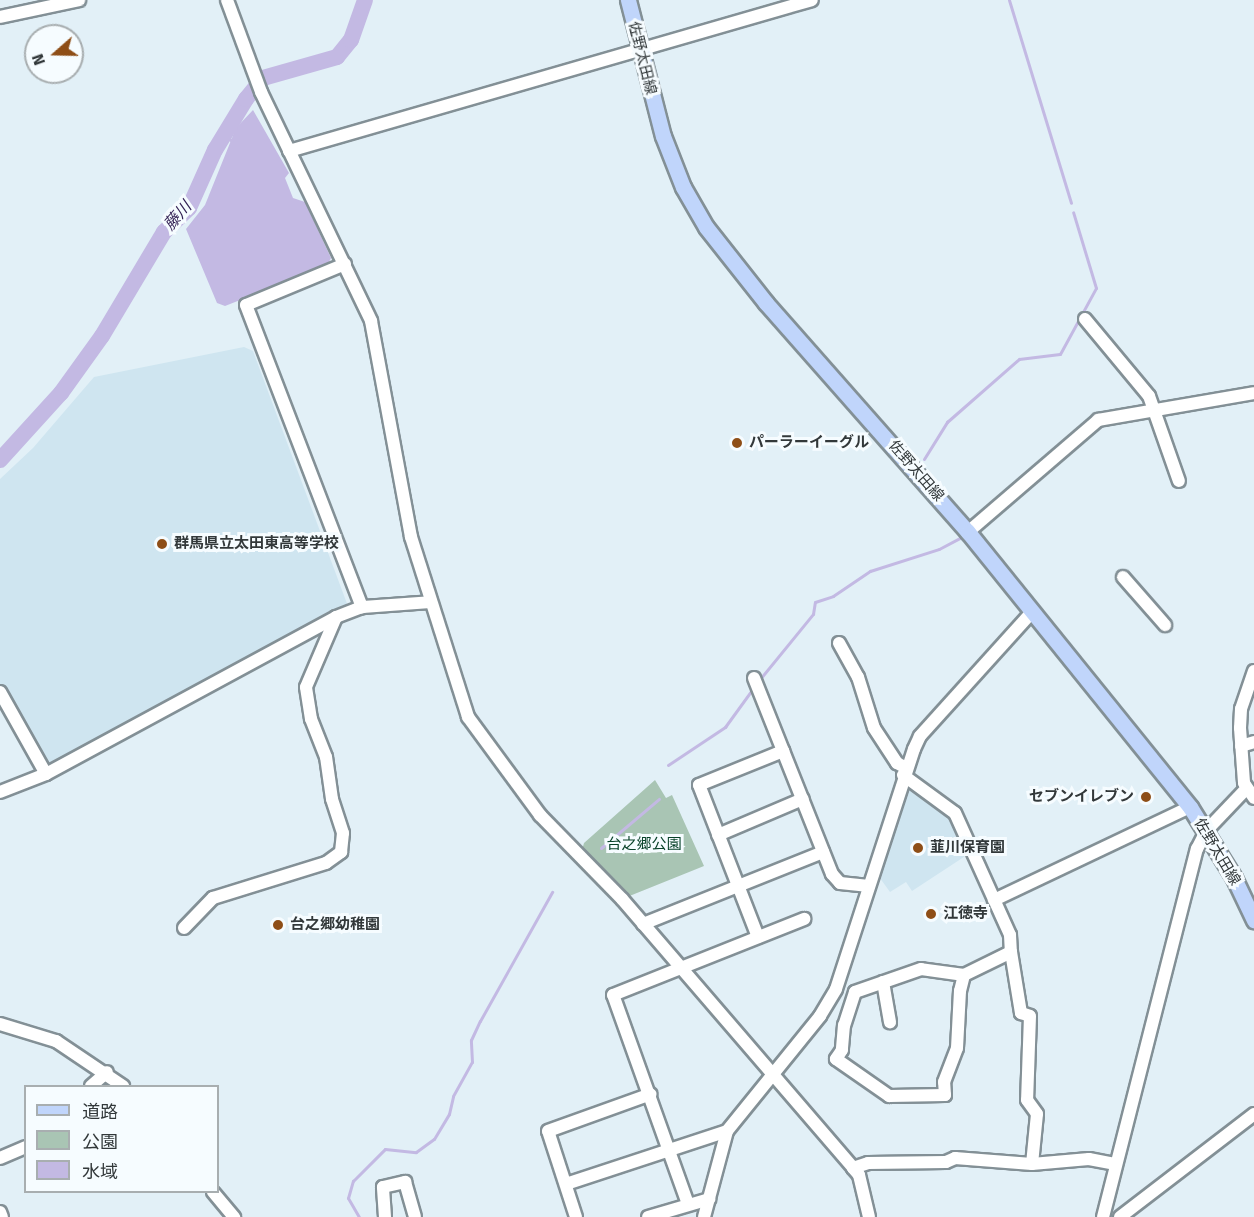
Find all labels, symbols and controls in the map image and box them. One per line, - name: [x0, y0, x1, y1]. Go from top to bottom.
- street label: 佐野太田線: [624, 19, 660, 97]
- north arrow: [24, 24, 84, 84]
- text: N: [28, 51, 49, 68]
- water label: 藤川: [160, 198, 196, 234]
- place label: パーラーイーグル: [749, 434, 869, 452]
- marker: パーラーイーグル: [730, 436, 744, 450]
- street label: 佐野太田線: [885, 437, 947, 505]
- place label: 群馬県立太田東高等学校: [174, 535, 339, 553]
- marker: 群馬県立太田東高等学校: [155, 537, 169, 551]
- place label: セブンイレブン: [1029, 788, 1134, 806]
- marker: セブンイレブン: [1139, 790, 1153, 804]
- street label: 佐野太田線: [1190, 815, 1244, 889]
- park label: 台之郷公園: [607, 836, 681, 854]
- place label: 韮川保育園: [930, 839, 1005, 857]
- marker: 韮川保育園: [911, 841, 925, 855]
- place label: 江徳寺: [943, 905, 988, 923]
- marker: 江徳寺: [924, 907, 938, 921]
- place label: 台之郷幼稚園: [290, 916, 380, 934]
- marker: 台之郷幼稚園: [271, 918, 285, 932]
- legend: [24, 1085, 219, 1193]
- text: 道路: [82, 1101, 118, 1123]
- text: 公園: [82, 1131, 118, 1153]
- text: 水域: [82, 1161, 118, 1183]

